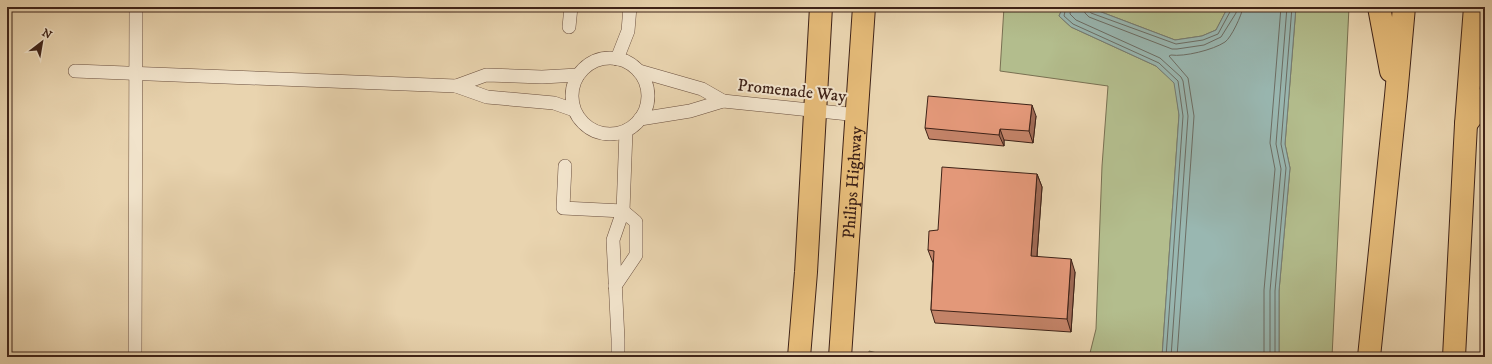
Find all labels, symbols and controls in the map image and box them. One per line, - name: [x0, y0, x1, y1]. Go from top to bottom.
- north arrow: [22, 22, 62, 62]
- text: N: [39, 26, 54, 43]
- street label: Promenade Way: [736, 74, 848, 108]
- street label: Philips Highway: [838, 125, 868, 239]

